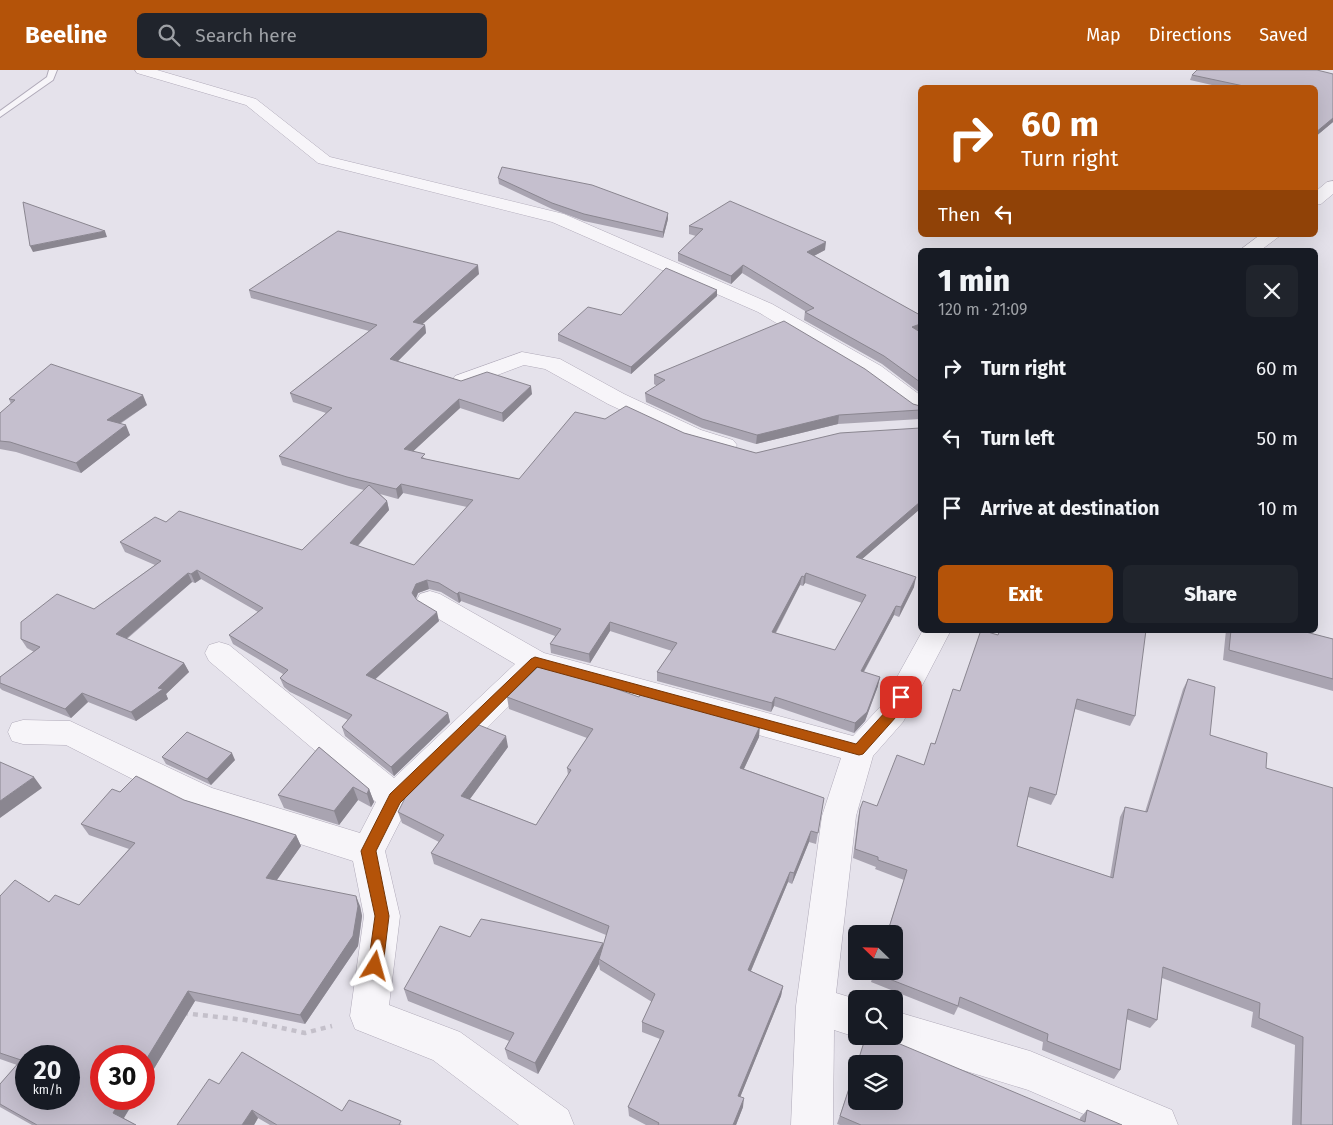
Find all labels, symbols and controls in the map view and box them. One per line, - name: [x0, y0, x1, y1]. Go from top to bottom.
- search box: [137, 13, 487, 58]
- text: Beeline: [25, 21, 107, 49]
- icon: search: [155, 21, 183, 49]
- text: Search here: [195, 24, 297, 47]
- text: Map: [1086, 24, 1121, 46]
- text: Directions: [1149, 24, 1231, 46]
- text: Saved: [1259, 24, 1308, 46]
- text: 60 m: [1021, 103, 1099, 145]
- icon: right: [938, 105, 1003, 170]
- text: Turn right: [1021, 145, 1118, 172]
- icon: left: [990, 200, 1018, 228]
- text: Then: [938, 203, 980, 226]
- text: 1 min: [938, 263, 1010, 299]
- button: close: [1246, 265, 1298, 317]
- text: 120 m · 21:09: [938, 300, 1028, 319]
- icon: right: [938, 354, 966, 382]
- text: Turn right: [981, 357, 1066, 380]
- text: 60 m: [1256, 357, 1298, 380]
- icon: left: [938, 424, 966, 452]
- text: Turn left: [981, 427, 1055, 450]
- text: 50 m: [1257, 427, 1298, 450]
- icon: arrive: [938, 494, 966, 522]
- text: Arrive at destination: [981, 497, 1160, 520]
- text: 10 m: [1258, 497, 1298, 520]
- button: Exit: [938, 565, 1113, 623]
- button: Share: [1123, 565, 1298, 623]
- pin: [880, 676, 922, 718]
- icon: arrive: [887, 683, 915, 711]
- north arrow: [848, 925, 902, 980]
- map controls: [848, 925, 903, 1110]
- position arrow: [348, 939, 400, 991]
- button: search: [848, 990, 903, 1045]
- speed limit sign: 30: [90, 1045, 155, 1110]
- button: layers: [848, 1055, 903, 1110]
- text: 20: [34, 1056, 61, 1086]
- text: km/h: [33, 1083, 62, 1097]

